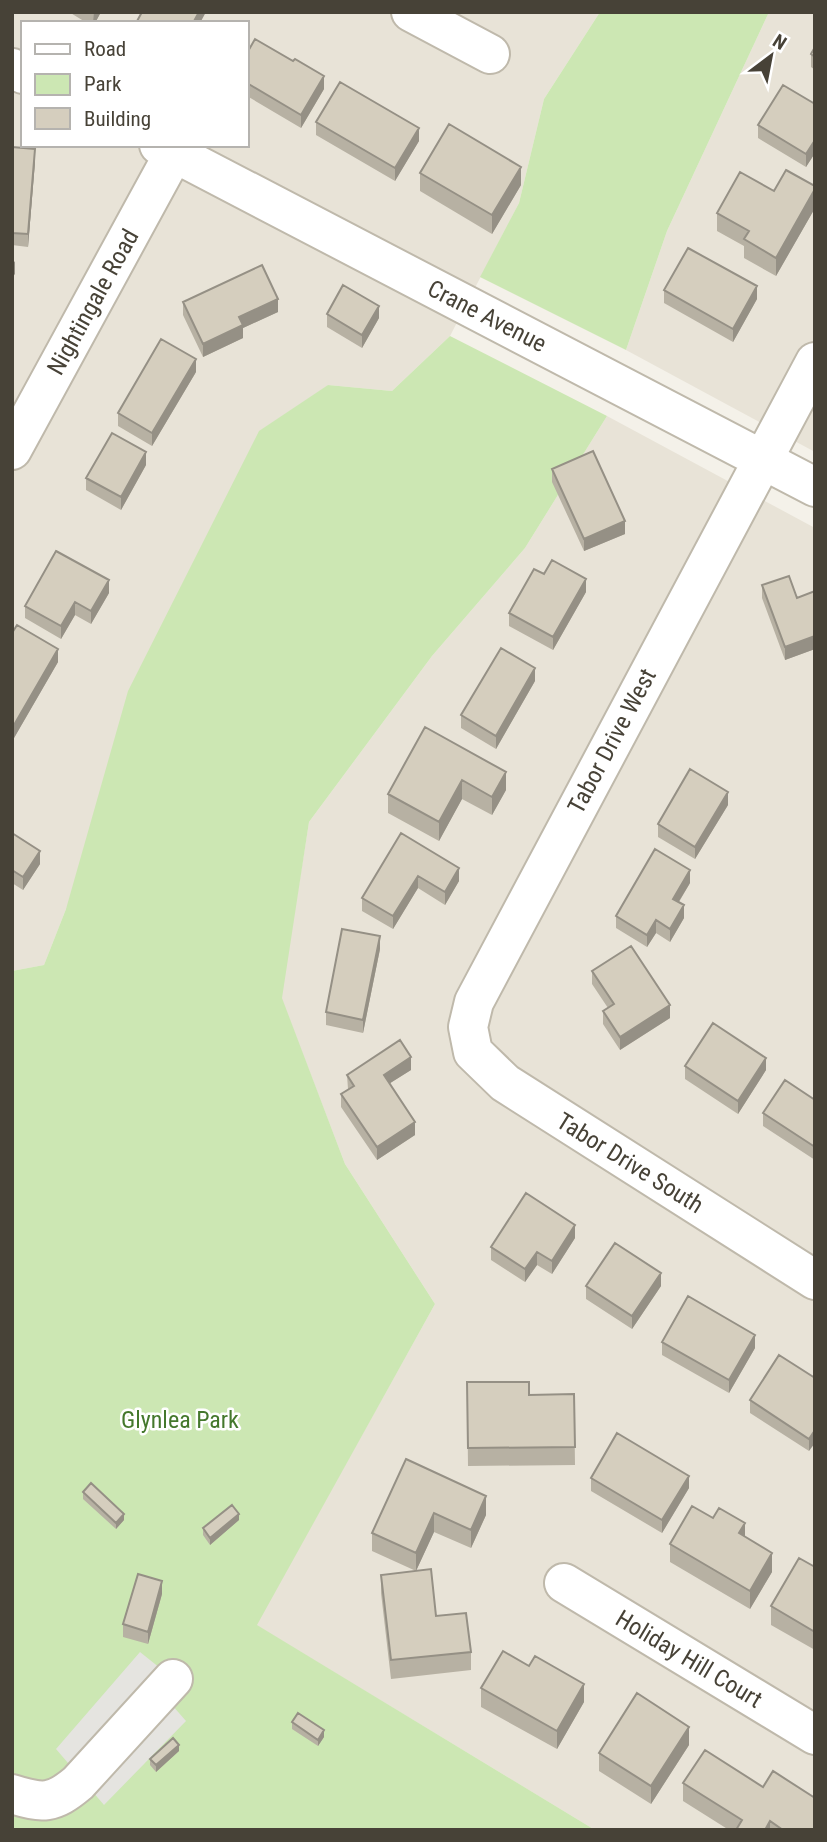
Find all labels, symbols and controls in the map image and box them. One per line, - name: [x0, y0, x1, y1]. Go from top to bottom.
- legend: [21, 21, 248, 147]
- north arrow: [736, 21, 806, 91]
- text: N: [769, 29, 791, 55]
- text: Road: [84, 37, 126, 61]
- text: Park: [84, 72, 122, 96]
- text: Building: [84, 107, 151, 131]
- street label: Nightingale Road: [42, 224, 144, 380]
- street label: Crane Avenue: [423, 274, 551, 358]
- street label: Tabor Drive West: [562, 664, 662, 818]
- street label: Tabor Drive South: [552, 1107, 708, 1219]
- park label: Glynlea Park: [121, 1406, 239, 1434]
- street label: Holiday Hill Court: [611, 1604, 767, 1714]

